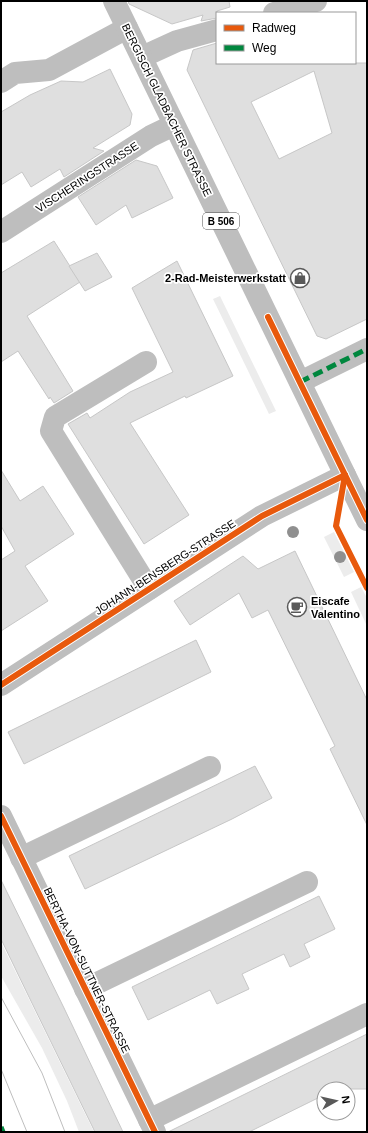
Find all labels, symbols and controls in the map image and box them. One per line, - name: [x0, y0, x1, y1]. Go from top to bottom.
- legend: [216, 12, 356, 64]
- text: Radweg: [252, 21, 296, 35]
- street label: BERGISCH GLADBACHER STRASSE: [120, 22, 214, 198]
- text: Weg: [252, 41, 276, 55]
- street label: VISCHERINGSTRASSE: [33, 139, 141, 215]
- road number: B 506: [203, 213, 239, 229]
- shop icon: 2-Rad-Meisterwerkstatt: [289, 267, 311, 289]
- place label: 2-Rad-Meisterwerkstatt: [165, 272, 286, 284]
- street label: JOHANN-BENSBERG-STRASSE: [93, 517, 237, 617]
- place label: Eiscafe Valentino: [311, 595, 360, 620]
- cafe icon: Eiscafe Valentino: [286, 596, 308, 618]
- street label: BERTHA-VON-SUTTNER-STRASSE: [42, 885, 132, 1055]
- north arrow: [316, 1081, 356, 1121]
- text: N: [339, 1095, 352, 1104]

